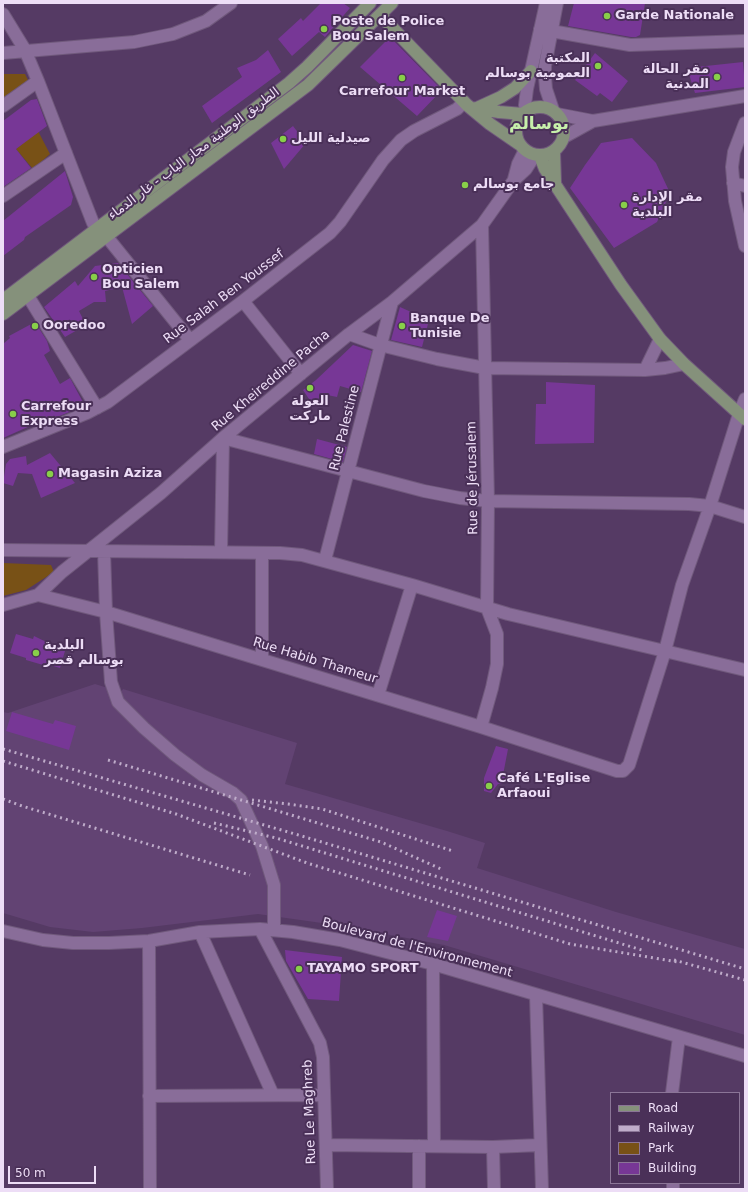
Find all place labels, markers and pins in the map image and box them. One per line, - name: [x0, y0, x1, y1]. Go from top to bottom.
- place label: Garde Nationale: [615, 8, 734, 24]
- marker: Garde Nationale: [602, 11, 612, 21]
- place label: Poste de Police Bou Salem: [332, 14, 444, 45]
- marker: Poste de Police Bou Salem: [319, 24, 329, 34]
- place label: المكتبة العمومية بوسالم: [485, 51, 590, 82]
- marker: المكتبة العمومية بوسالم: [593, 61, 603, 71]
- place label: مقر الحالة المدنية: [643, 62, 709, 93]
- marker: مقر الحالة المدنية: [712, 72, 722, 82]
- marker: Carrefour Market: [397, 73, 407, 83]
- place label: Carrefour Market: [339, 84, 465, 100]
- place label: صيدلية الليل: [291, 131, 371, 147]
- marker: صيدلية الليل: [278, 134, 288, 144]
- place label: جامع بوسالم: [473, 177, 554, 193]
- marker: جامع بوسالم: [460, 180, 470, 190]
- place label: مقر الإدارة البلدية: [632, 190, 702, 221]
- marker: مقر الإدارة البلدية: [619, 200, 629, 210]
- place label: Opticien Bou Salem: [102, 262, 180, 293]
- marker: Opticien Bou Salem: [89, 272, 99, 282]
- place label: Banque De Tunisie: [410, 311, 489, 342]
- place label: Ooredoo: [43, 318, 105, 334]
- marker: Ooredoo: [30, 321, 40, 331]
- marker: Banque De Tunisie: [397, 321, 407, 331]
- marker: العولة ماركت: [305, 383, 315, 393]
- place label: العولة ماركت: [289, 394, 331, 425]
- place label: Carrefour Express: [21, 399, 91, 430]
- marker: Carrefour Express: [8, 409, 18, 419]
- place label: Magasin Aziza: [58, 466, 162, 482]
- marker: Magasin Aziza: [45, 469, 55, 479]
- place label: البلدية بوسالم قصر: [44, 638, 124, 669]
- marker: البلدية بوسالم قصر: [31, 648, 41, 658]
- place label: Café L'Eglise Arfaoui: [497, 771, 590, 802]
- marker: Café L'Eglise Arfaoui: [484, 781, 494, 791]
- place label: TAYAMO SPORT: [307, 961, 419, 977]
- marker: TAYAMO SPORT: [294, 964, 304, 974]

